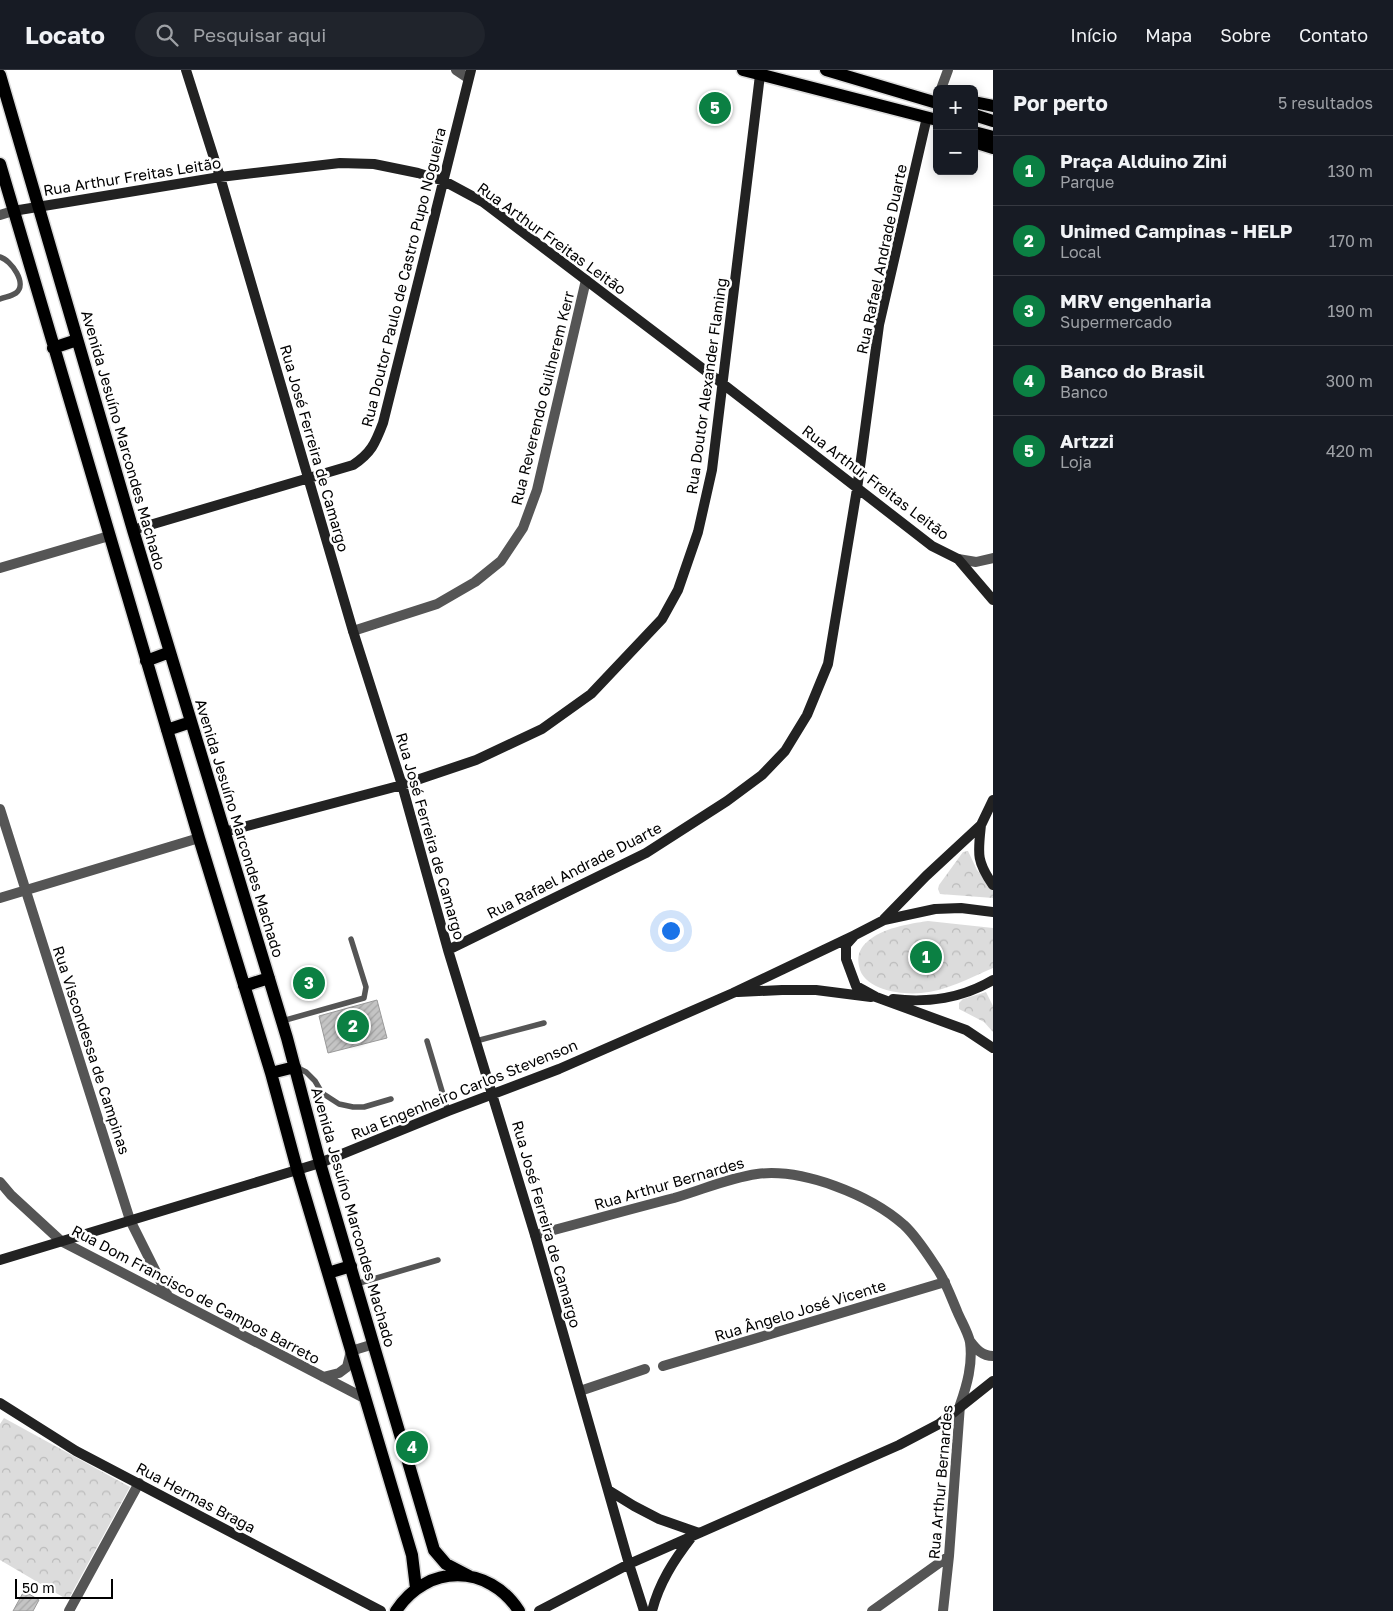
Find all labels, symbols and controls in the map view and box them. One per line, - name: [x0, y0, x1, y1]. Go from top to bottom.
- search box: [135, 12, 485, 57]
- text: Locato: [25, 20, 105, 49]
- icon: search: [153, 21, 181, 49]
- text: Pesquisar aqui: [193, 23, 326, 46]
- text: Início: [1070, 24, 1117, 46]
- text: Mapa: [1145, 24, 1192, 46]
- text: Sobre: [1220, 24, 1271, 46]
- text: Contato: [1299, 24, 1368, 46]
- map controls: [933, 85, 978, 175]
- button: +: [933, 85, 978, 130]
- pin: 5: [699, 89, 731, 127]
- text: Por perto: [1013, 90, 1108, 116]
- text: 5 resultados: [1278, 93, 1373, 113]
- street label: Rua Doutor Paulo de Castro Pupo Nogueira: [357, 125, 449, 429]
- button: −: [933, 130, 978, 175]
- text: Praça Alduino Zini: [1060, 149, 1227, 172]
- street label: Rua Arthur Freitas Leitão: [42, 153, 222, 199]
- text: 1: [1025, 161, 1033, 181]
- text: 130 m: [1328, 161, 1373, 181]
- street label: Rua Rafael Andrade Duarte: [852, 162, 910, 356]
- text: Parque: [1060, 172, 1114, 192]
- street label: Rua Arthur Freitas Leitão: [474, 178, 630, 298]
- text: Unimed Campinas - HELP: [1060, 219, 1293, 242]
- text: 2: [1024, 231, 1034, 251]
- text: 170 m: [1329, 231, 1373, 251]
- text: Local: [1060, 242, 1101, 262]
- street label: Rua Doutor Alexander Flaming: [682, 277, 730, 495]
- street label: Rua Reverendo Guilherem Kerr: [507, 289, 577, 507]
- text: MRV engenharia: [1060, 289, 1211, 312]
- text: 3: [1024, 301, 1034, 321]
- text: 190 m: [1327, 301, 1373, 321]
- street label: Avenida Jesuíno Marcondes Machado: [78, 308, 170, 572]
- text: Supermercado: [1060, 312, 1172, 332]
- street label: Rua José Ferreira de Camargo: [277, 342, 353, 554]
- text: Banco do Brasil: [1060, 359, 1205, 382]
- text: 4: [1024, 371, 1034, 391]
- text: 300 m: [1326, 371, 1373, 391]
- text: Banco: [1060, 382, 1108, 402]
- street label: Rua Arthur Freitas Leitão: [799, 421, 953, 543]
- text: Artzzi: [1060, 429, 1114, 452]
- text: 5: [1024, 441, 1034, 461]
- text: 420 m: [1326, 441, 1373, 461]
- text: Loja: [1060, 452, 1092, 472]
- street label: Avenida Jesuíno Marcondes Machado: [192, 697, 288, 959]
- street label: Rua José Ferreira de Camargo: [393, 730, 469, 942]
- street label: Rua Rafael Andrade Duarte: [484, 818, 665, 922]
- your location: [658, 918, 684, 944]
- pin: 1: [910, 938, 942, 976]
- street label: Rua Viscondessa de Campinas: [50, 943, 134, 1157]
- pin: 3: [293, 964, 325, 1002]
- pin: 2: [337, 1007, 369, 1045]
- street label: Rua Engenheiro Carlos Stevenson: [348, 1035, 580, 1143]
- street label: Avenida Jesuíno Marcondes Machado: [308, 1085, 400, 1349]
- street label: Rua José Ferreira de Camargo: [509, 1118, 585, 1330]
- street label: Rua Arthur Bernardes: [592, 1153, 746, 1213]
- street label: Rua Dom Francisco de Campos Barreto: [69, 1221, 323, 1367]
- street label: Rua Ângelo José Vicente: [712, 1275, 888, 1345]
- street label: Rua Arthur Bernardes: [924, 1404, 956, 1560]
- pin: 4: [396, 1428, 428, 1466]
- street label: Rua Hermas Braga: [133, 1458, 259, 1536]
- scale bar: [15, 1576, 112, 1599]
- text: 50 m: [22, 1579, 55, 1596]

